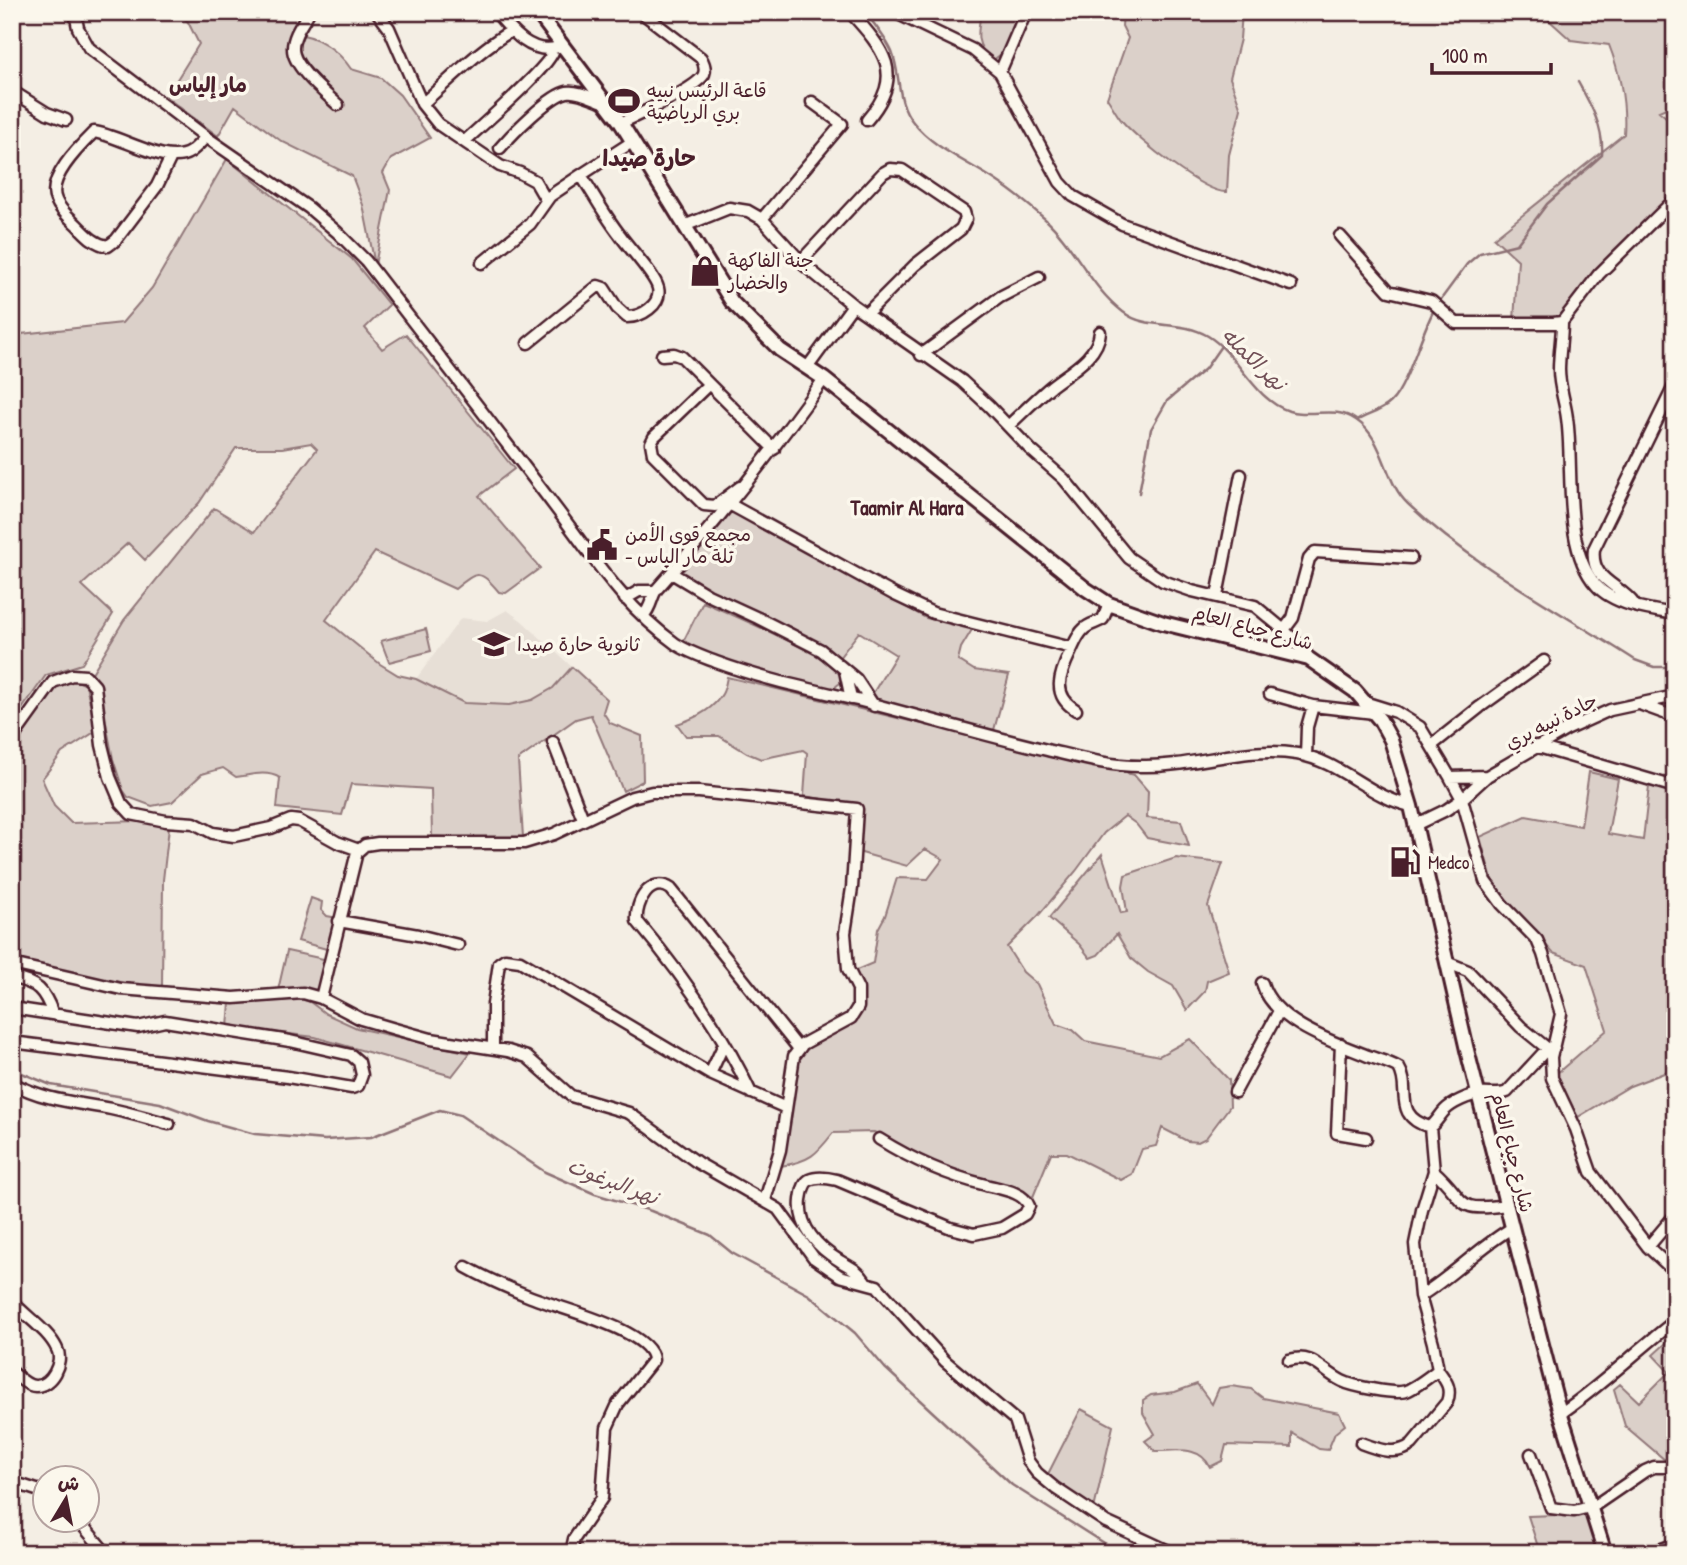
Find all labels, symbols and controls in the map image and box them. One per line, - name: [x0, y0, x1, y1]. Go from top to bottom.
- scale bar: [1432, 32, 1550, 76]
- text: 100 m: [1442, 41, 1488, 70]
- district label: مار إلياس: [169, 70, 247, 99]
- place label: قاعة الرئيس نبيه بري الرياضية: [647, 77, 767, 127]
- sports icon: قاعة الرئيس نبيه بري الرياضية: [607, 84, 641, 118]
- district label: حارة صيدا: [602, 142, 696, 173]
- place label: جنة الفاكهة والخضار: [726, 247, 814, 295]
- shop icon: جنة الفاكهة والخضار: [688, 254, 722, 288]
- water label: نهر الكمله: [1215, 321, 1294, 399]
- district label: Taamir Al Hara: [849, 493, 964, 522]
- place label: مجمع قوى الأمن - تلة مار الياس: [625, 521, 751, 569]
- public building icon: مجمع قوى الأمن - تلة مار الياس: [585, 528, 619, 562]
- street label: شارع جباع العام: [1190, 598, 1316, 657]
- school or university icon: ثانوية حارة صيدا: [477, 627, 511, 661]
- place label: ثانوية حارة صيدا: [517, 631, 640, 657]
- street label: جادة نبيه بري: [1500, 687, 1603, 757]
- fuel station icon: Medco: [1388, 845, 1422, 879]
- place label: Medco: [1428, 849, 1470, 875]
- street label: شارع جباع العام: [1484, 1089, 1541, 1215]
- water label: نهر البرغوت: [563, 1150, 665, 1212]
- north arrow: [32, 1464, 102, 1534]
- text: ش: [56, 1468, 82, 1497]

